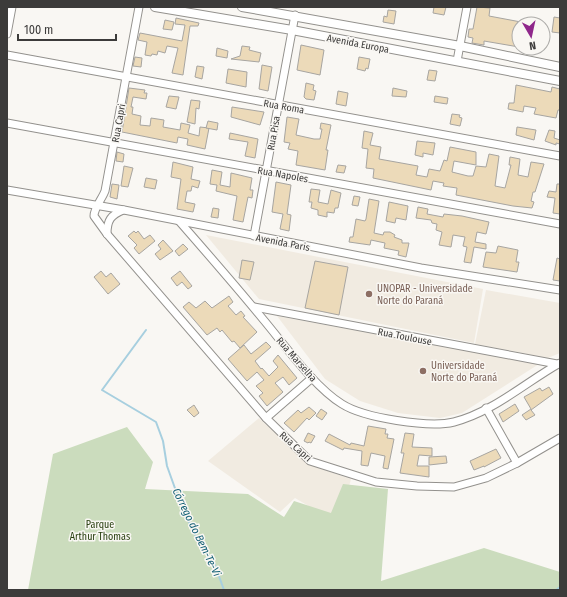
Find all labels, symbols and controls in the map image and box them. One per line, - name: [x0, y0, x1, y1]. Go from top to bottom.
- scale bar: [18, 16, 116, 42]
- north arrow: [511, 16, 551, 56]
- text: 100 m: [24, 23, 53, 37]
- street label: Avenida Europa: [326, 32, 390, 56]
- text: N: [528, 38, 537, 52]
- street label: Rua Roma: [263, 98, 305, 116]
- street label: Rua Capri: [110, 103, 128, 143]
- street label: Rua Pisa: [265, 115, 283, 151]
- street label: Rua Napoles: [257, 165, 309, 185]
- street label: Avenida Paris: [255, 232, 311, 254]
- place label: UNOPAR - Universidade Norte do Paraná: [377, 283, 473, 307]
- marker: UNOPAR - Universidade Norte do Paraná: [364, 289, 374, 299]
- street label: Rua Toulouse: [377, 326, 433, 348]
- street label: Rua Marselha: [274, 335, 319, 385]
- place label: Universidade Norte do Paraná: [431, 360, 497, 384]
- marker: Universidade Norte do Paraná: [418, 366, 428, 376]
- street label: Rua Capri: [277, 429, 314, 464]
- water label: Córrego do Bem-Te-Vi: [170, 486, 224, 579]
- park label: Parque Arthur Thomas: [70, 519, 130, 543]

